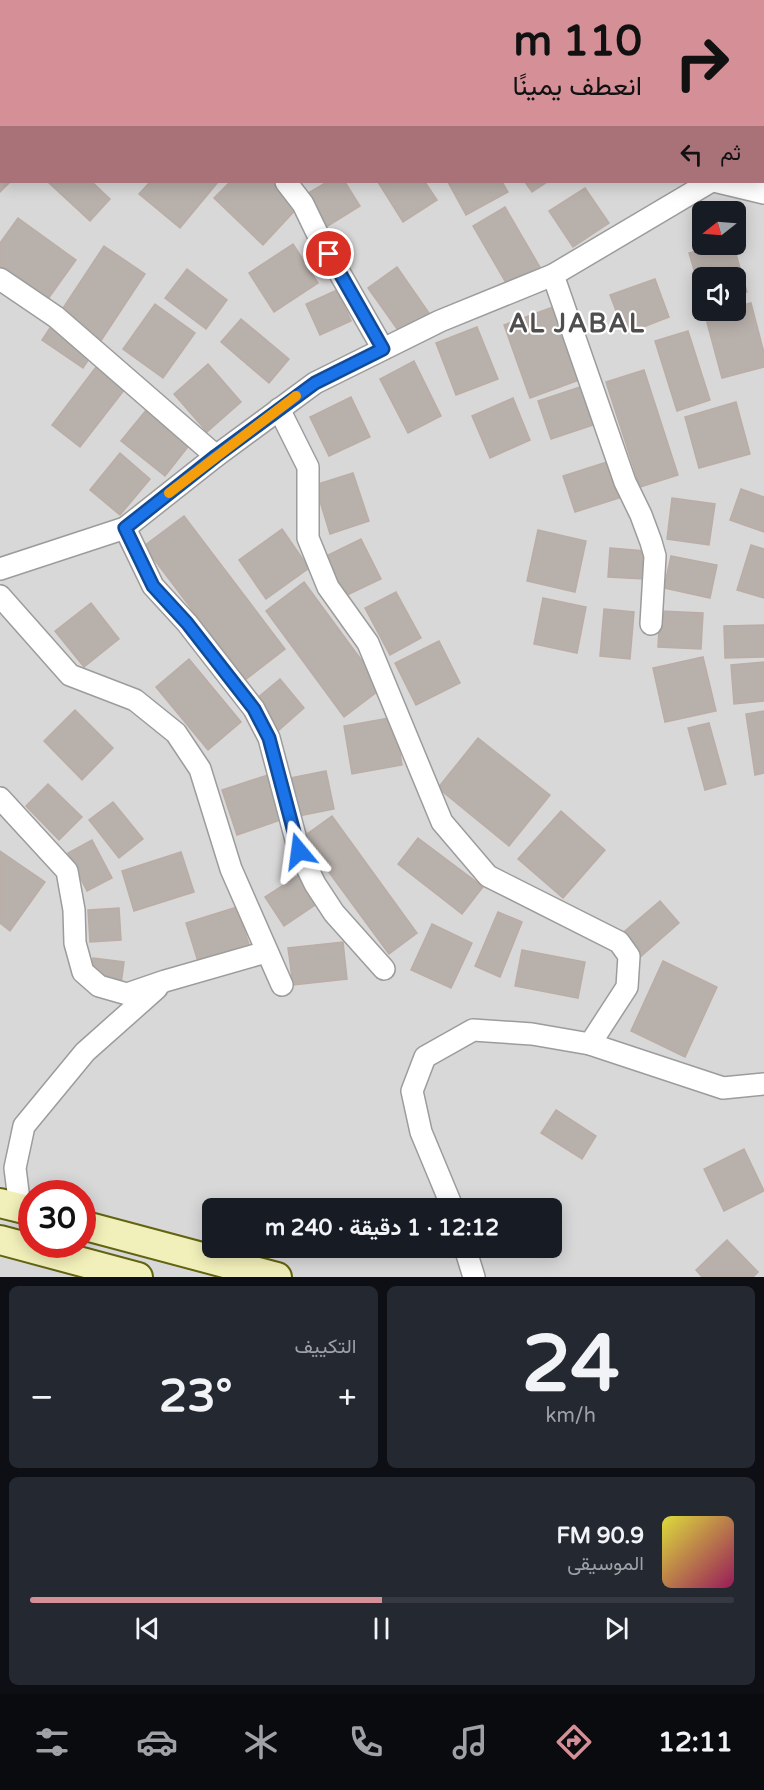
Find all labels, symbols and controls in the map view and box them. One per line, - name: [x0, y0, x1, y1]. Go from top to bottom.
- text: 110 m: [513, 16, 642, 67]
- icon: right: [663, 24, 741, 102]
- text: انعطف يمينًا: [512, 70, 642, 103]
- icon: left: [675, 138, 708, 171]
- text: ثم: [720, 140, 741, 166]
- north arrow: [692, 201, 746, 255]
- map controls: [692, 201, 746, 321]
- pin: [303, 228, 354, 279]
- icon: arrive: [312, 237, 345, 270]
- button: sound: [692, 267, 746, 321]
- district label: AL JABAL: [508, 308, 646, 339]
- position arrow: [267, 819, 331, 883]
- speed limit sign: 30: [18, 1180, 96, 1258]
- text: 12:12 · 1 دقيقة · 240 m: [265, 1215, 499, 1241]
- text: 24: [522, 1318, 620, 1412]
- text: التكييف: [294, 1335, 357, 1359]
- text: 23°: [159, 1370, 232, 1424]
- text: −: [30, 1378, 54, 1417]
- text: +: [338, 1378, 356, 1417]
- text: km/h: [546, 1404, 596, 1428]
- text: 90.9 FM: [556, 1523, 644, 1549]
- text: الموسيقى: [567, 1552, 644, 1576]
- icon: previous: [131, 1612, 164, 1645]
- icon: pause: [365, 1612, 398, 1645]
- icon: next: [600, 1612, 633, 1645]
- icon: filters: [31, 1721, 73, 1763]
- icon: car: [136, 1721, 178, 1763]
- icon: climate: [240, 1721, 282, 1763]
- icon: phone: [345, 1721, 387, 1763]
- icon: music: [449, 1721, 491, 1763]
- icon: directions: [553, 1721, 595, 1763]
- text: 12:11: [658, 1726, 733, 1759]

